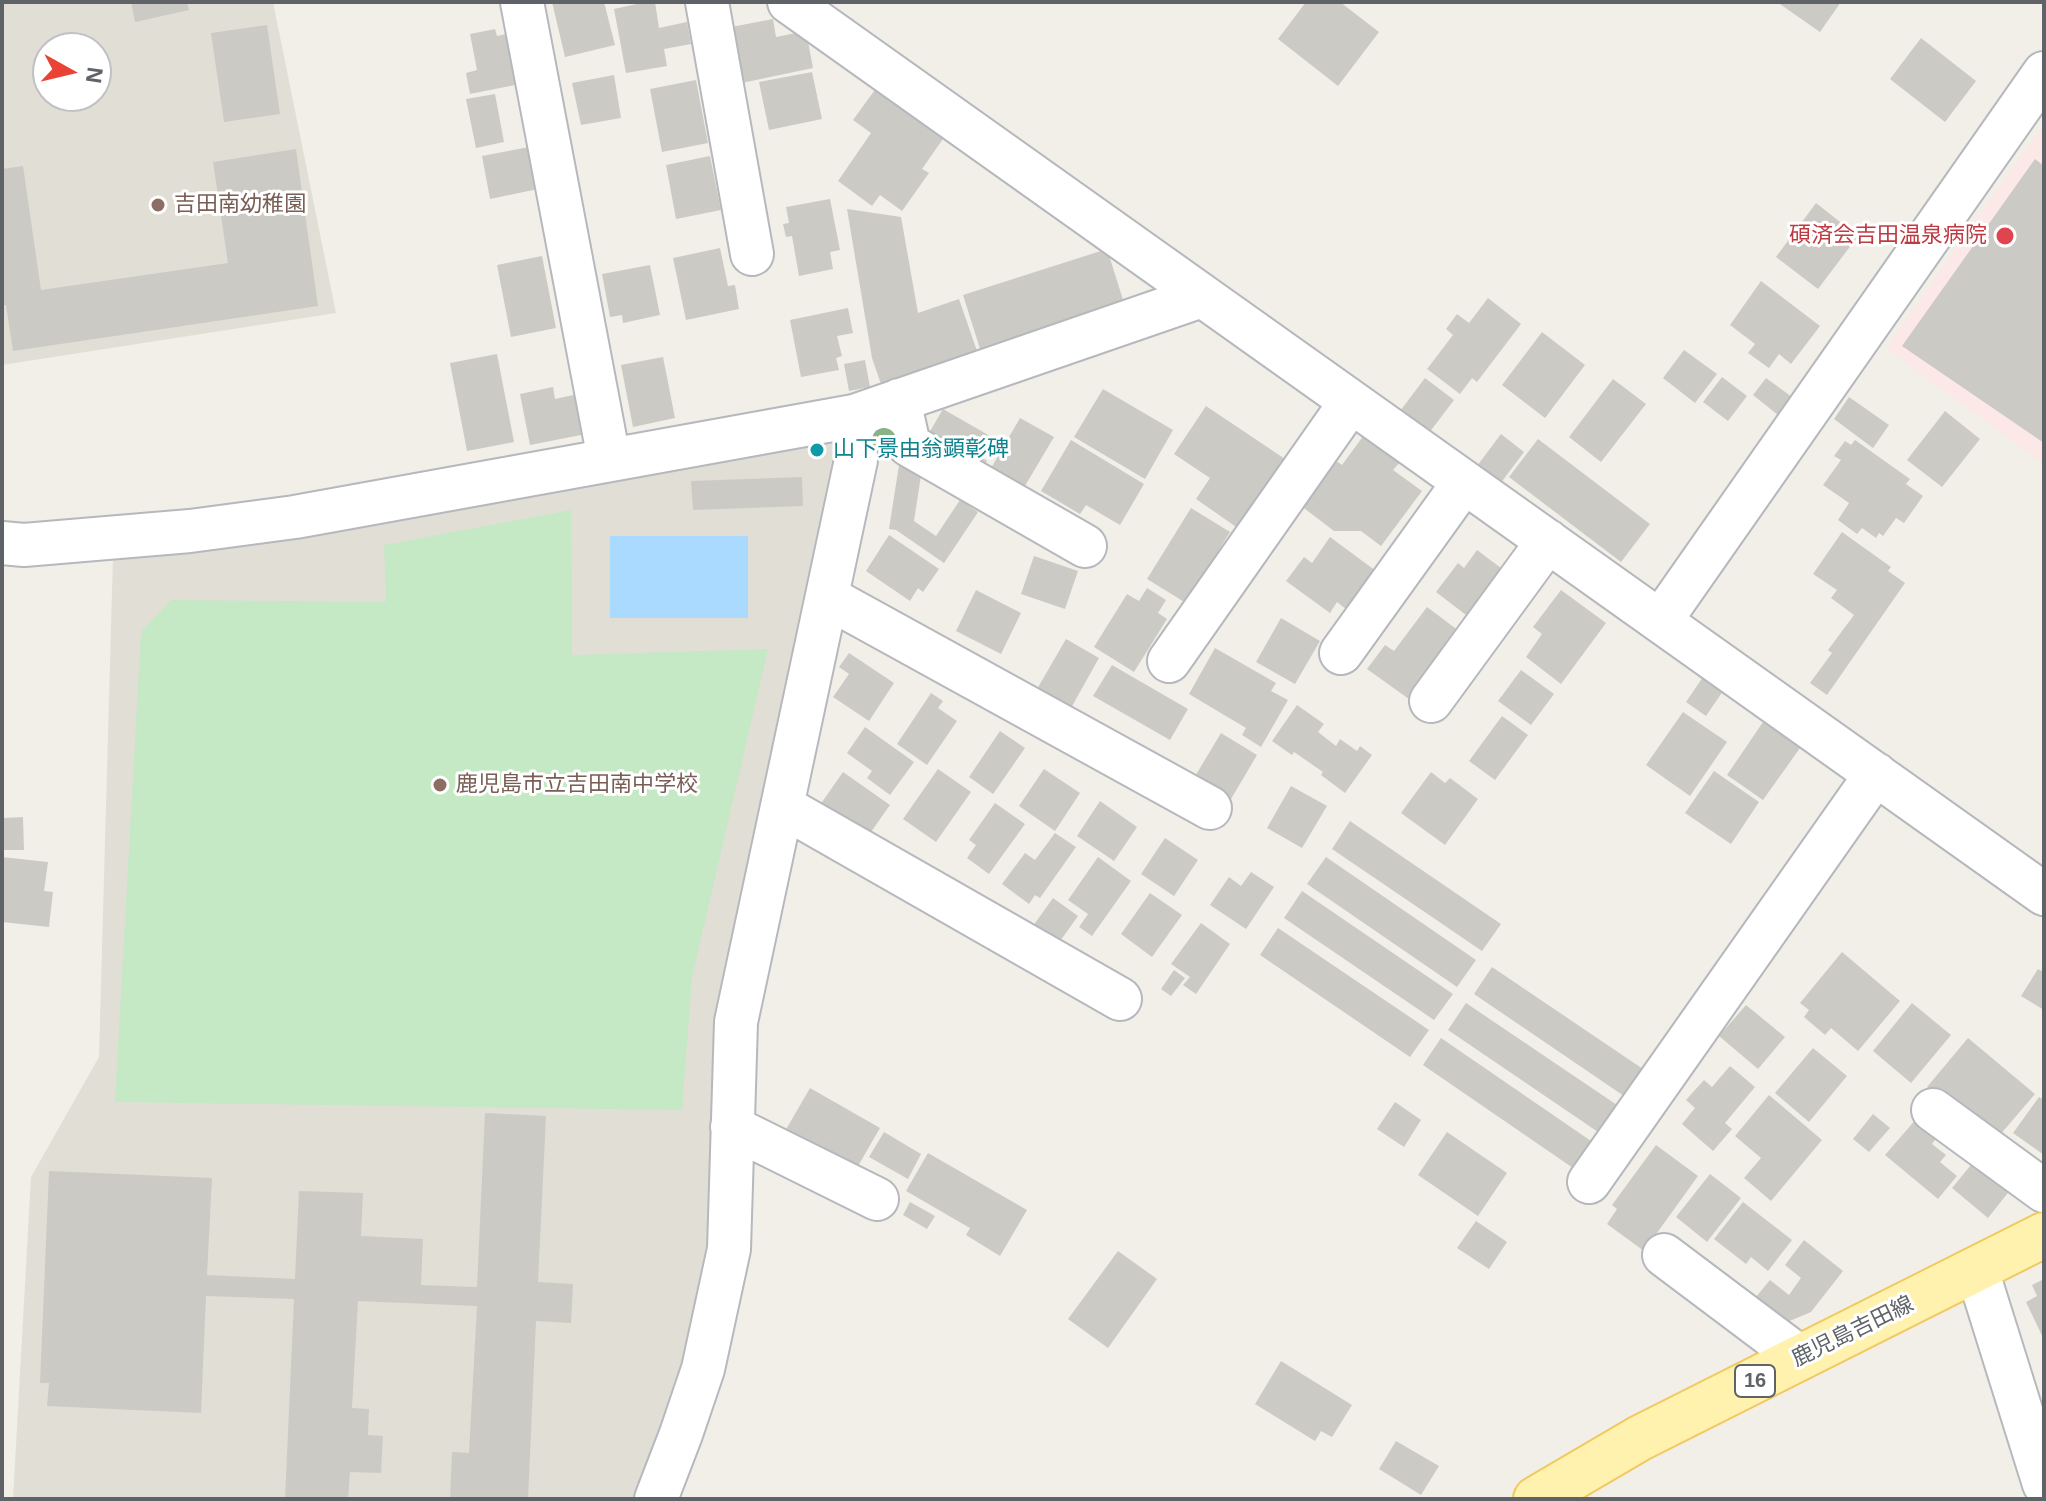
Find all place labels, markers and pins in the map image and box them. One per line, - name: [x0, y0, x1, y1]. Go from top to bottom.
- place label: 吉田南幼稚園: [174, 192, 306, 218]
- marker: 吉田南幼稚園: [149, 196, 167, 214]
- place label: 碩済会吉田温泉病院: [1789, 223, 1987, 249]
- marker: 碩済会吉田温泉病院: [1994, 225, 2016, 247]
- place label: 山下景由翁顕彰碑: [833, 437, 1009, 463]
- marker: 山下景由翁顕彰碑: [808, 441, 826, 459]
- place label: 鹿児島市立吉田南中学校: [456, 772, 698, 798]
- marker: 鹿児島市立吉田南中学校: [431, 776, 449, 794]

